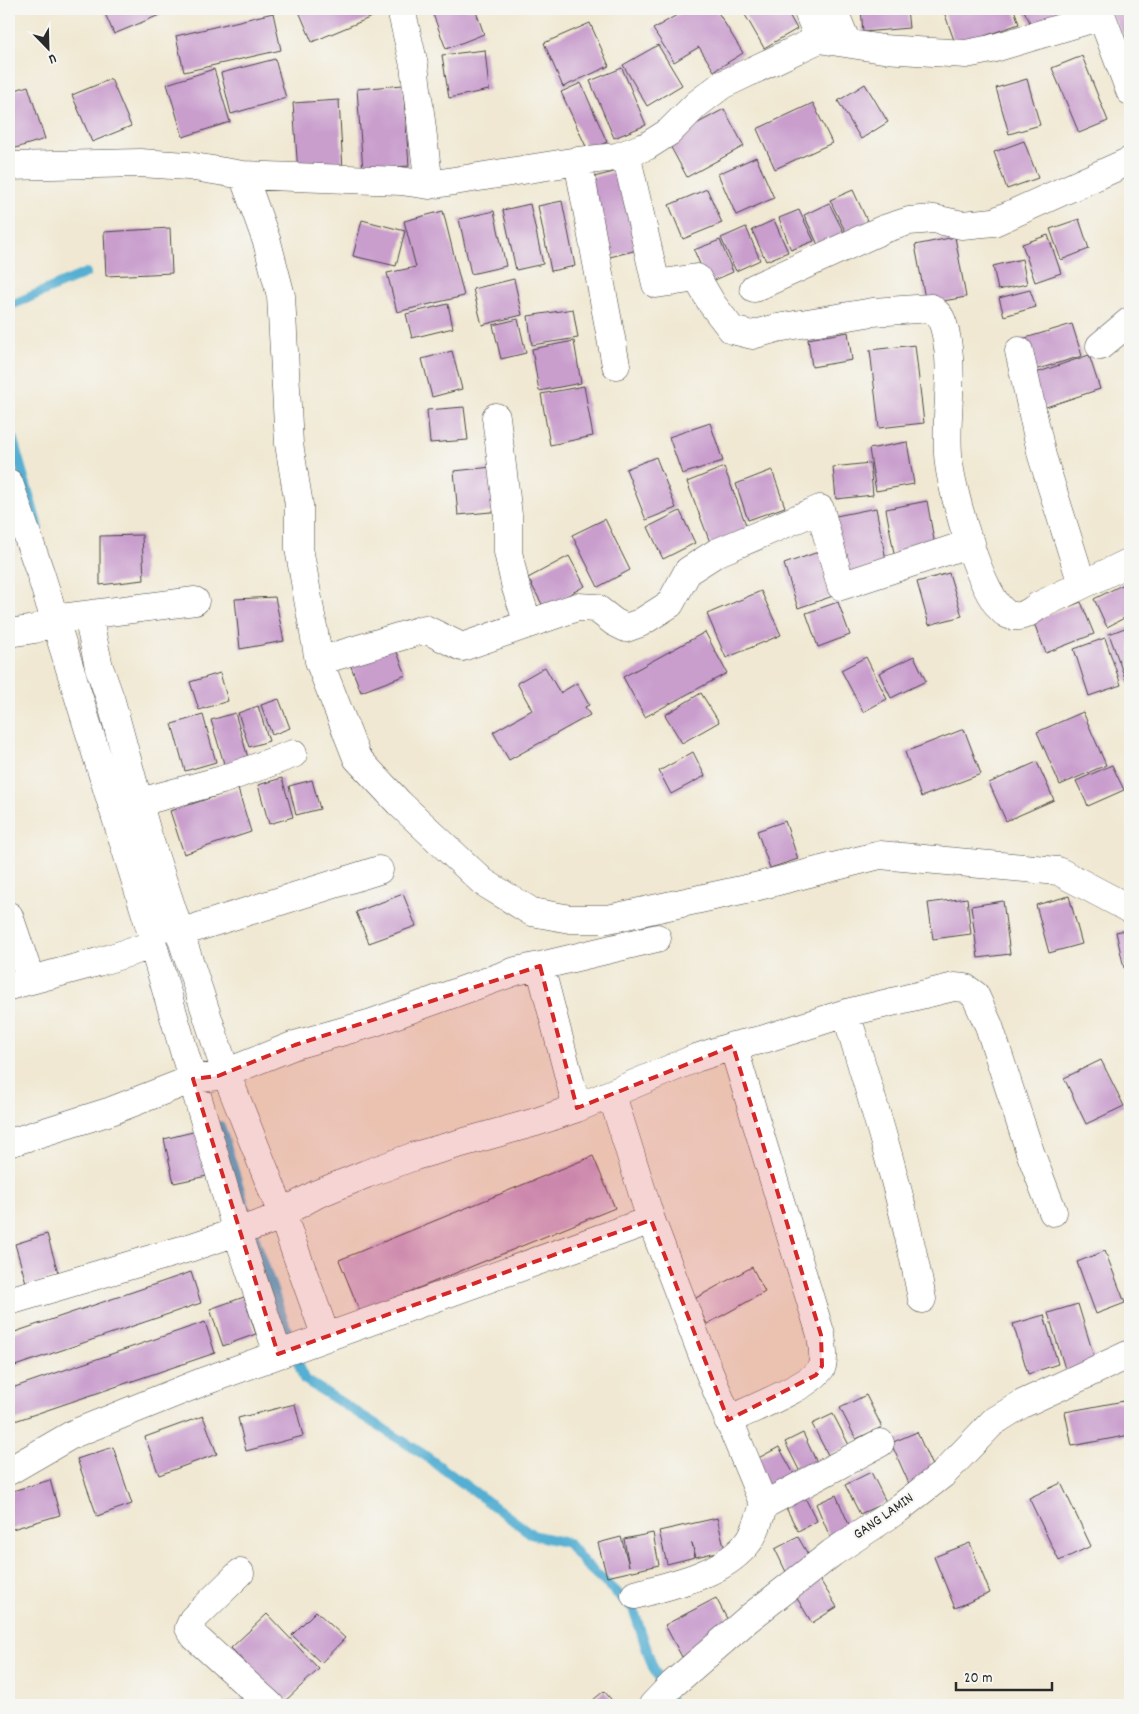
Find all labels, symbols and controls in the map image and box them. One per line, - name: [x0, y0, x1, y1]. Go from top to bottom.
- north arrow: [22, 22, 72, 72]
- text: U: [45, 48, 59, 69]
- street label: GANG LAMIN: [849, 1488, 919, 1546]
- scale bar: [956, 1659, 1053, 1691]
- text: 20 m: [964, 1668, 992, 1690]

